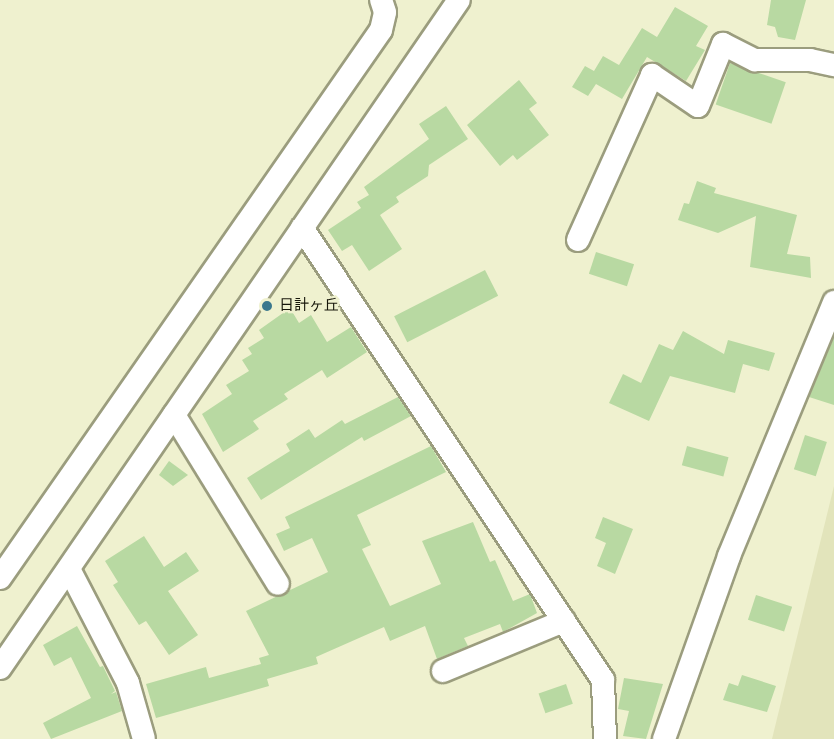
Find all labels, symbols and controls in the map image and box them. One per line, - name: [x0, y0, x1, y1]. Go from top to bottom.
- place label: 日計ヶ丘: [279, 297, 339, 315]
- marker: 日計ヶ丘: [260, 299, 274, 313]

